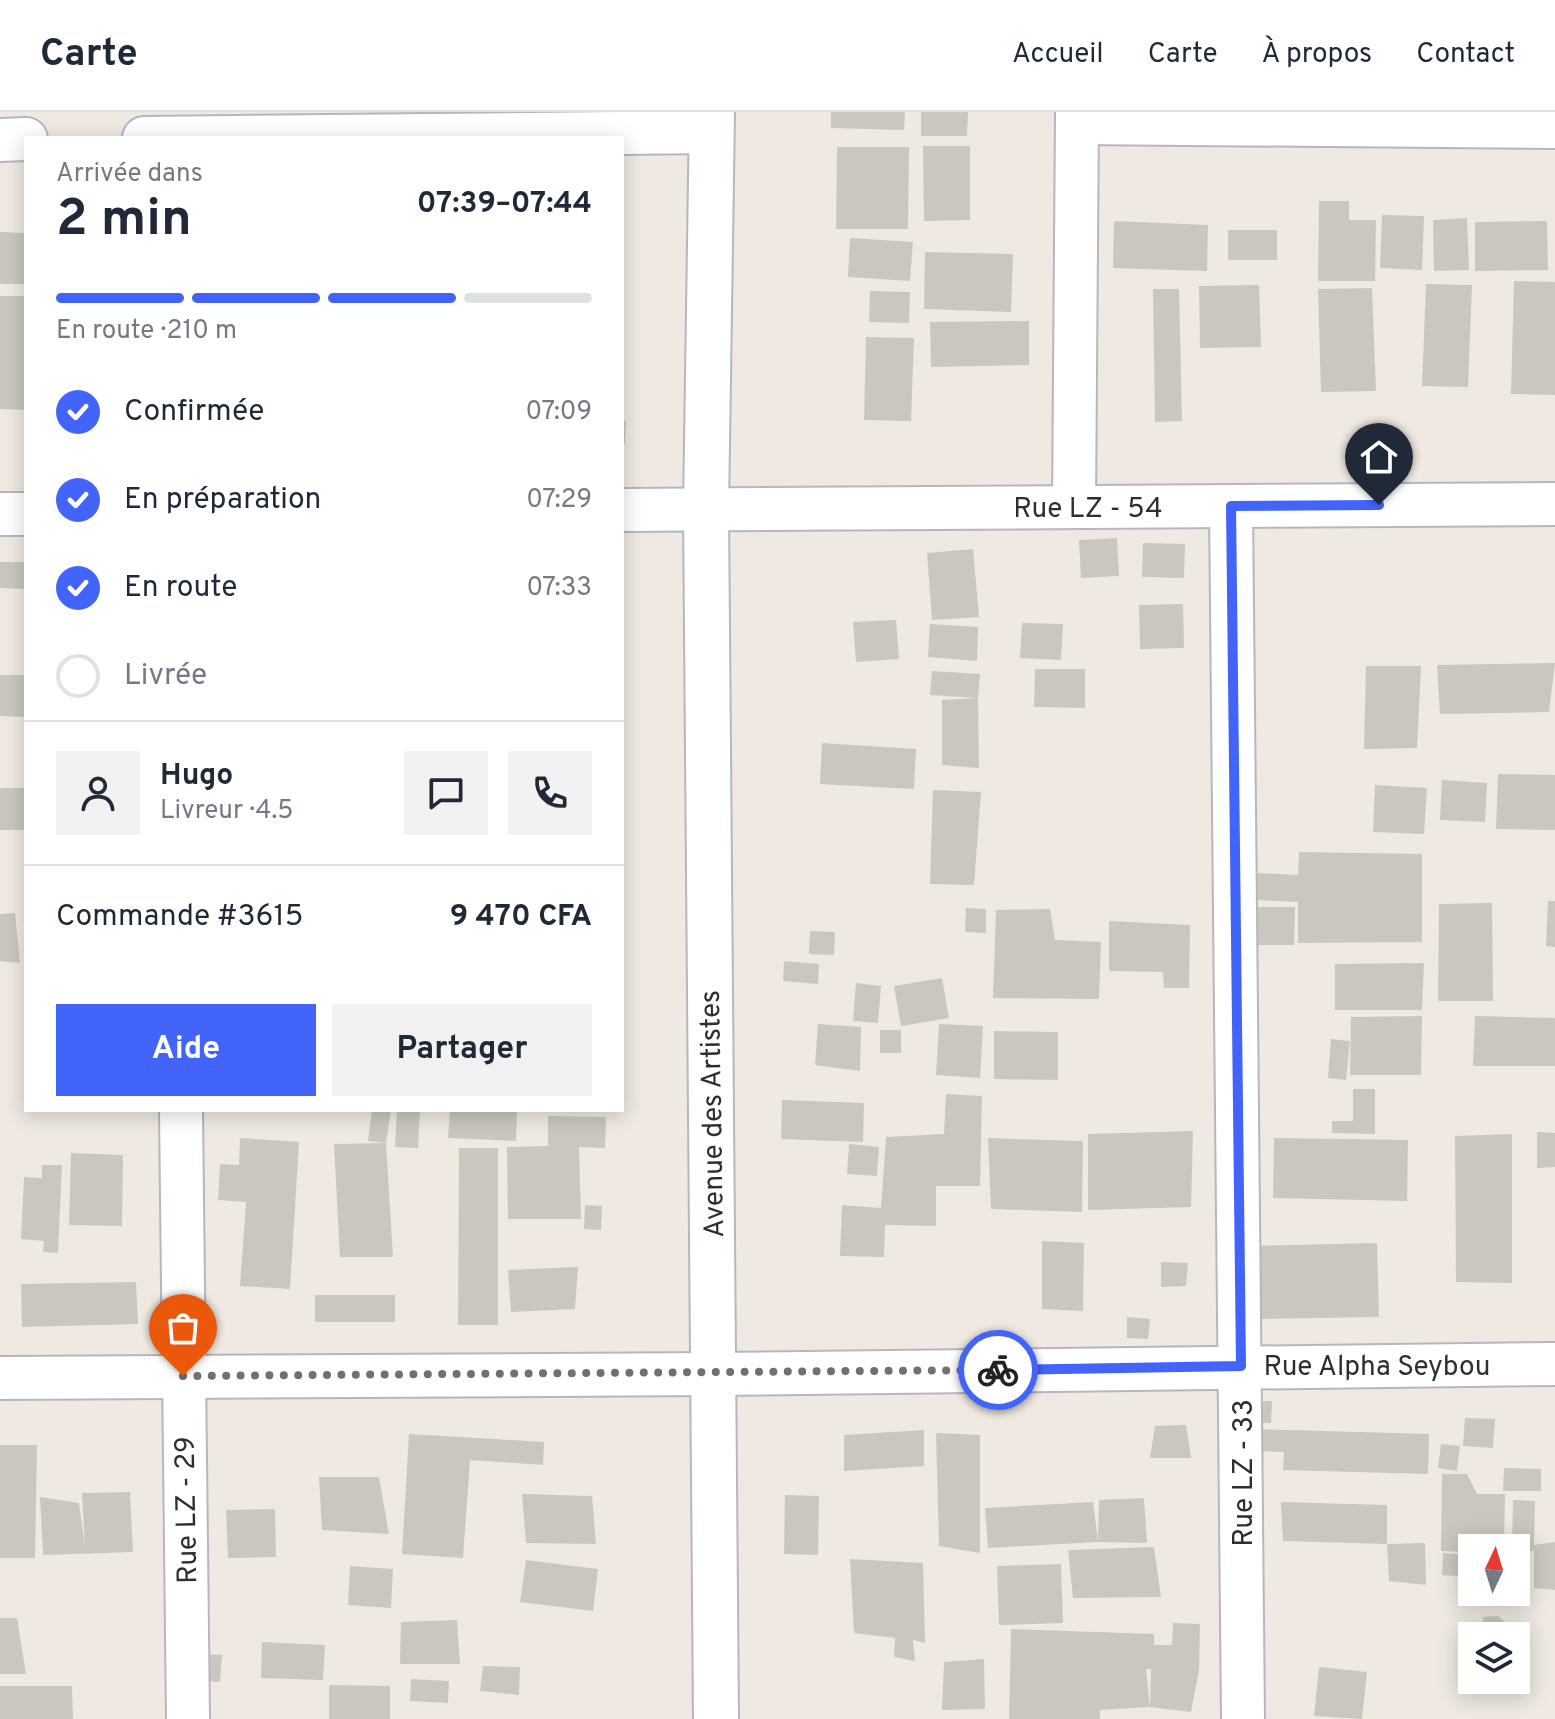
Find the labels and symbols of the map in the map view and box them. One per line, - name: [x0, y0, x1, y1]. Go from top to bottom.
- pin: [1345, 423, 1413, 505]
- street label: Rue LZ - 54: [1013, 492, 1163, 528]
- street label: Avenue des Artistes: [694, 990, 734, 1238]
- pin: [149, 1294, 217, 1376]
- courier: [958, 1330, 1038, 1410]
- street label: Rue Alpha Seybou: [1264, 1350, 1490, 1386]
- street label: Rue LZ - 33: [1227, 1399, 1263, 1547]
- street label: Rue LZ - 29: [169, 1436, 207, 1584]
- north arrow: [1458, 1534, 1530, 1606]

